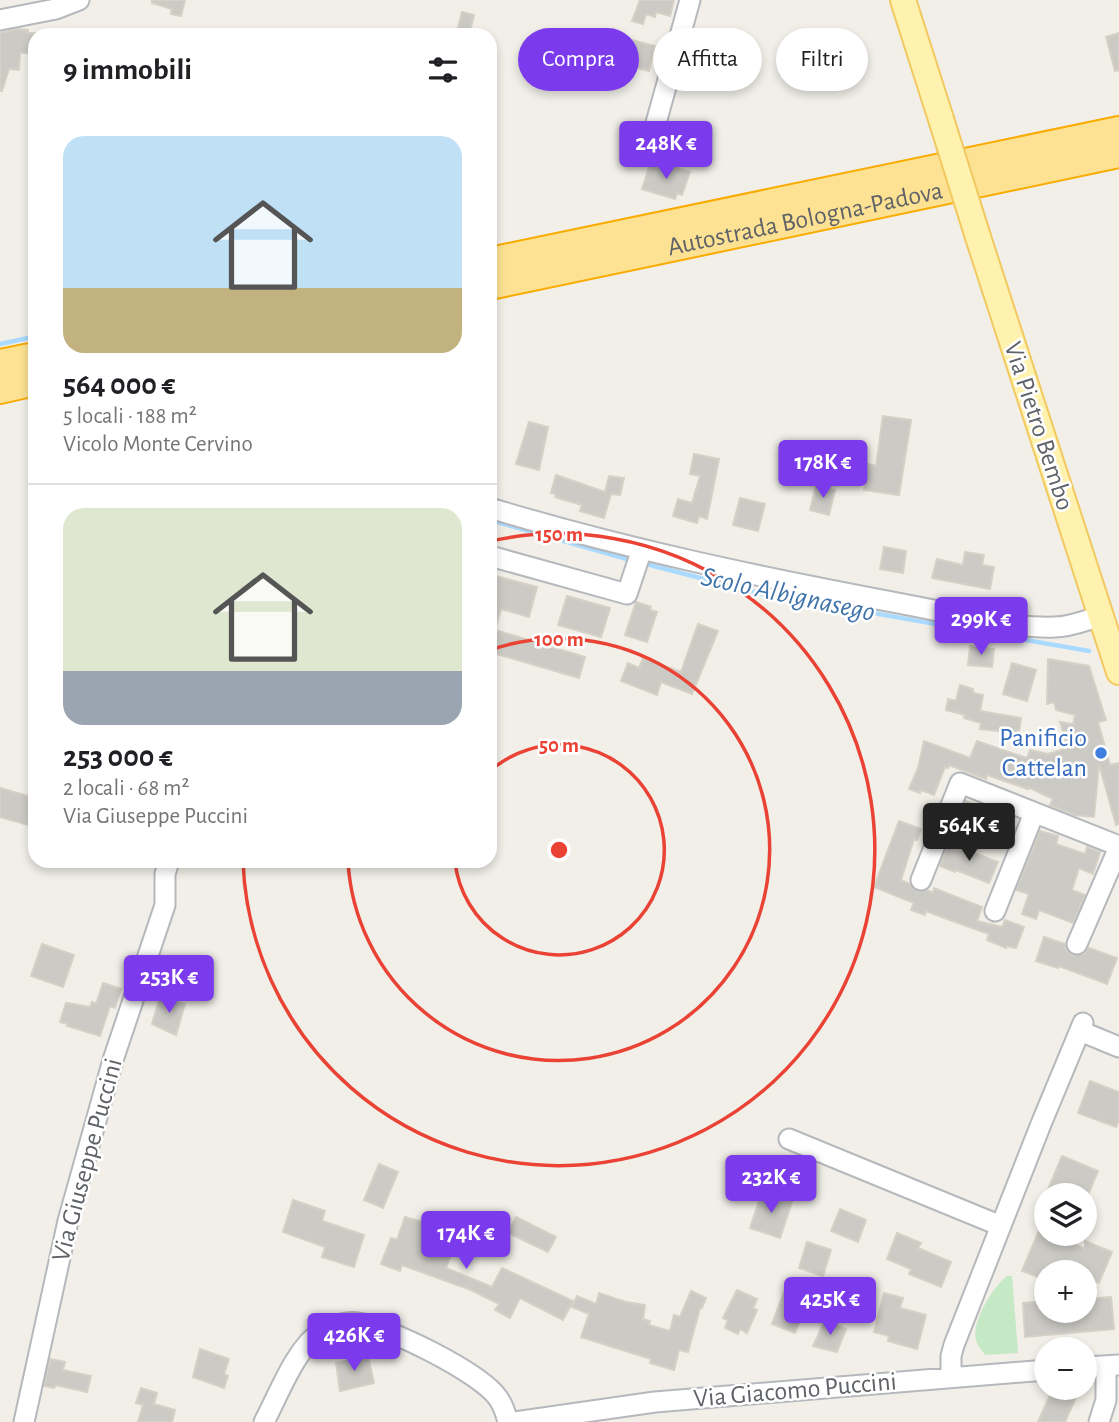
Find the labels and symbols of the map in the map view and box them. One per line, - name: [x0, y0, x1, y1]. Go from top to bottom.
- pin: 248K €: [609, 122, 723, 181]
- street label: Autostrada Bologna-Padova: [665, 177, 945, 260]
- street label: Via Pietro Bembo: [1000, 339, 1078, 513]
- pin: 178K €: [766, 440, 880, 500]
- text: 150 m: [535, 524, 583, 545]
- water label: Scolo Albignasego: [699, 563, 877, 627]
- pin: 299K €: [924, 598, 1038, 657]
- text: 100 m: [534, 629, 584, 650]
- place label: Panificio Cattelan: [999, 725, 1087, 781]
- text: 50 m: [539, 735, 579, 756]
- marker: Panificio Cattelan: [1093, 745, 1109, 761]
- pin: 564K €: [912, 804, 1026, 863]
- centre of rings: [547, 838, 571, 862]
- pin: 253K €: [112, 956, 226, 1015]
- street label: Via Giuseppe Puccini: [47, 1056, 127, 1264]
- pin: 232K €: [714, 1156, 828, 1215]
- pin: 174K €: [409, 1212, 523, 1271]
- pin: 425K €: [773, 1278, 887, 1337]
- pin: 426K €: [297, 1314, 411, 1373]
- street label: Via Giacomo Puccini: [692, 1368, 898, 1412]

